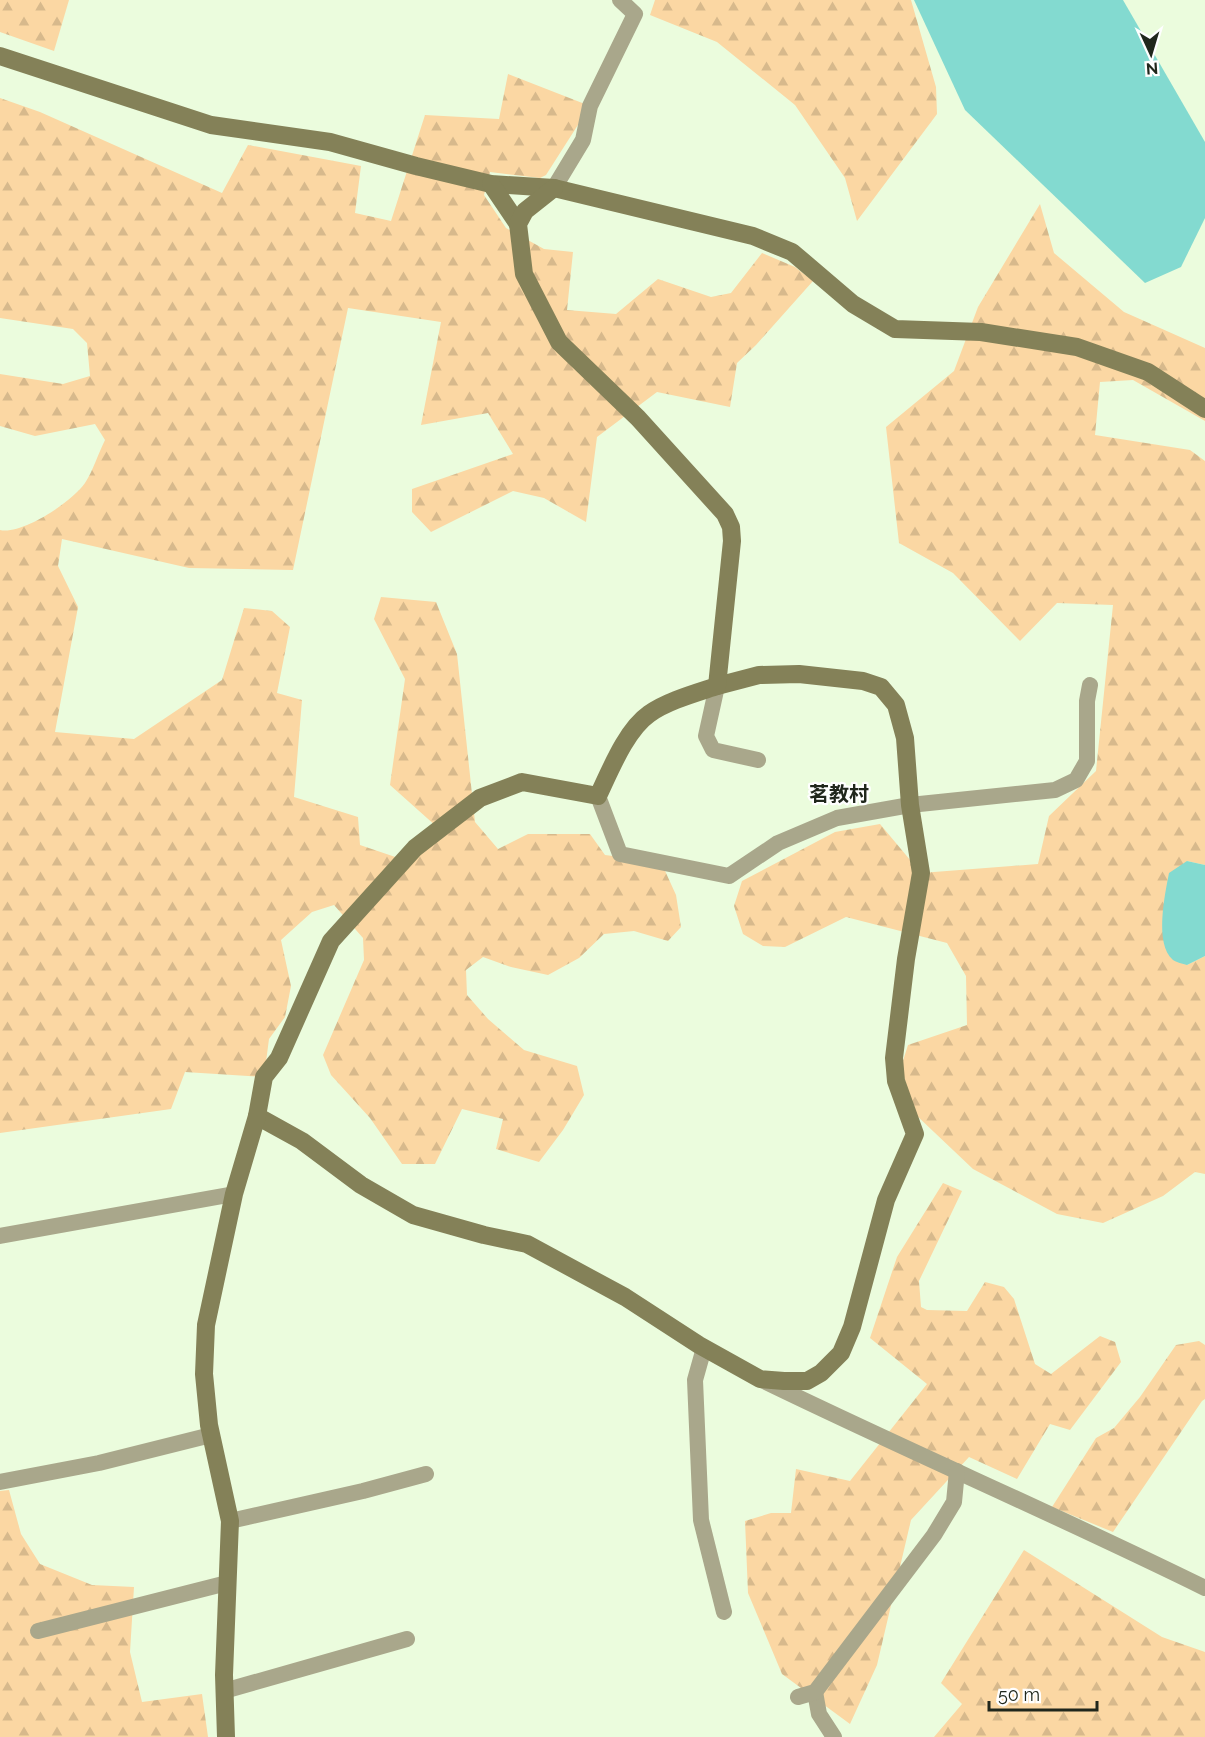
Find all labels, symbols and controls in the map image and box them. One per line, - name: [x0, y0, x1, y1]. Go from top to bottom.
- north arrow: [1121, 24, 1181, 84]
- text: N: [1145, 59, 1159, 78]
- district label: 茗教村: [809, 782, 869, 806]
- scale bar: [989, 1674, 1097, 1712]
- text: 50 m: [998, 1684, 1040, 1705]

